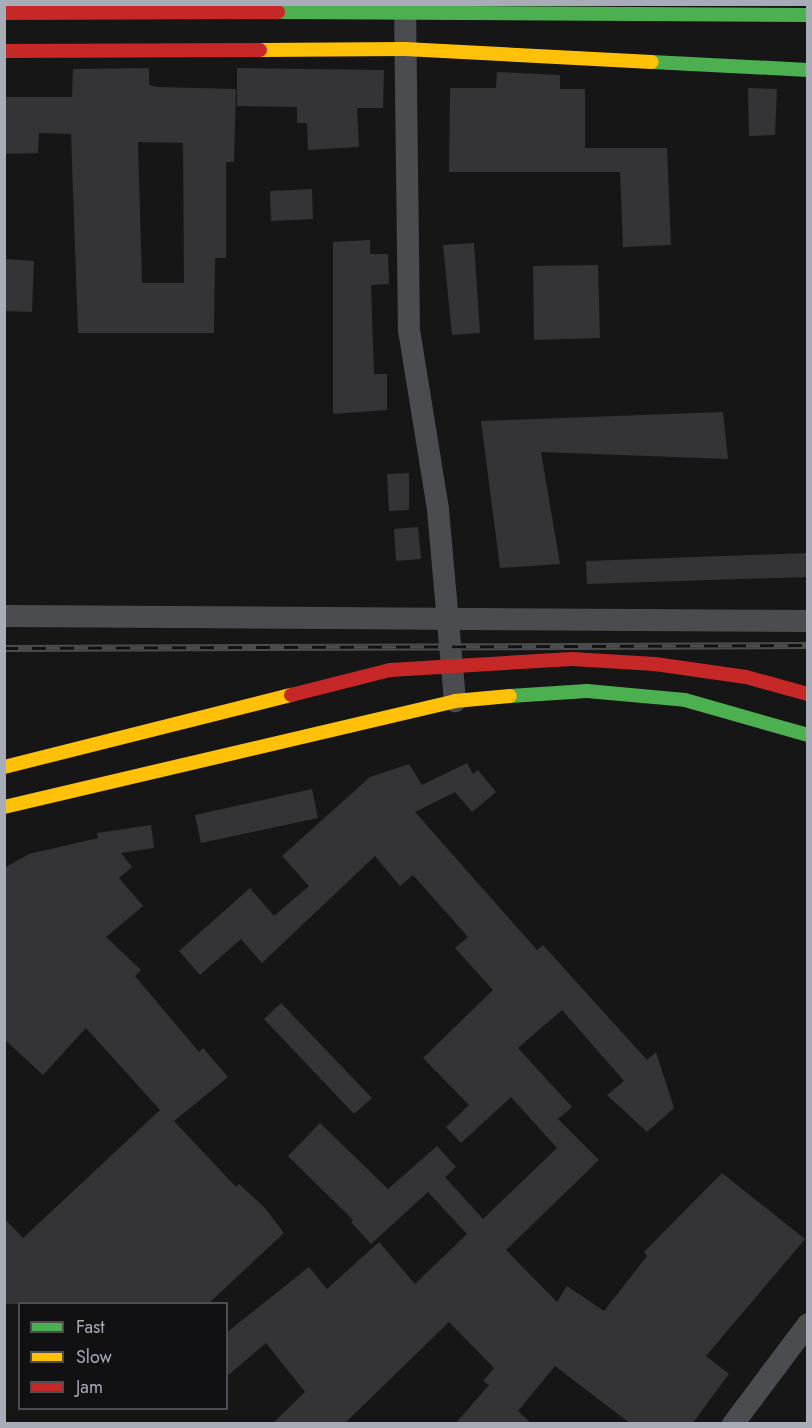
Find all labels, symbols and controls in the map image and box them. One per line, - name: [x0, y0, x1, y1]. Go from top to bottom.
- legend: [18, 1302, 228, 1410]
- text: Fast: [76, 1314, 105, 1340]
- text: Slow: [76, 1344, 112, 1370]
- text: Jam: [76, 1374, 103, 1400]

